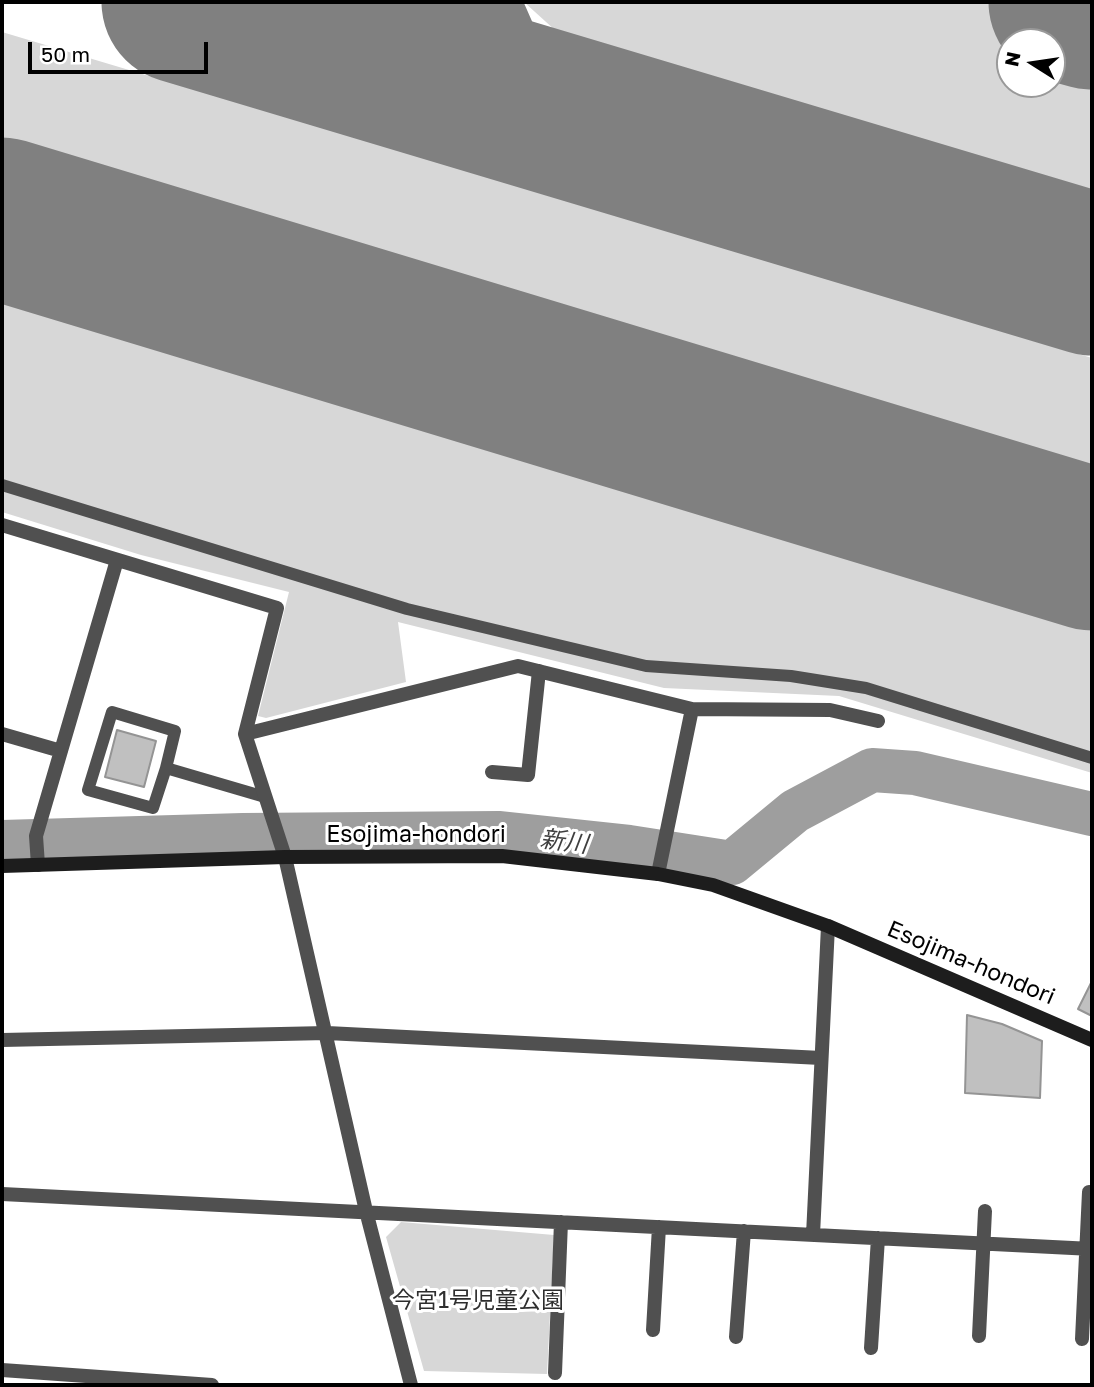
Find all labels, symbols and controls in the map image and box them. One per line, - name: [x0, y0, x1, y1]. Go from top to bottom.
- scale bar: [32, 28, 212, 72]
- north arrow: [996, 28, 1066, 98]
- text: 50 m: [41, 41, 90, 67]
- text: N: [999, 49, 1025, 68]
- street label: Esojima-hondori: [326, 821, 506, 849]
- water label: 新川: [538, 825, 590, 859]
- street label: Esojima-hondori: [883, 915, 1059, 1011]
- park label: 今宮1号児童公園: [392, 1287, 564, 1315]

